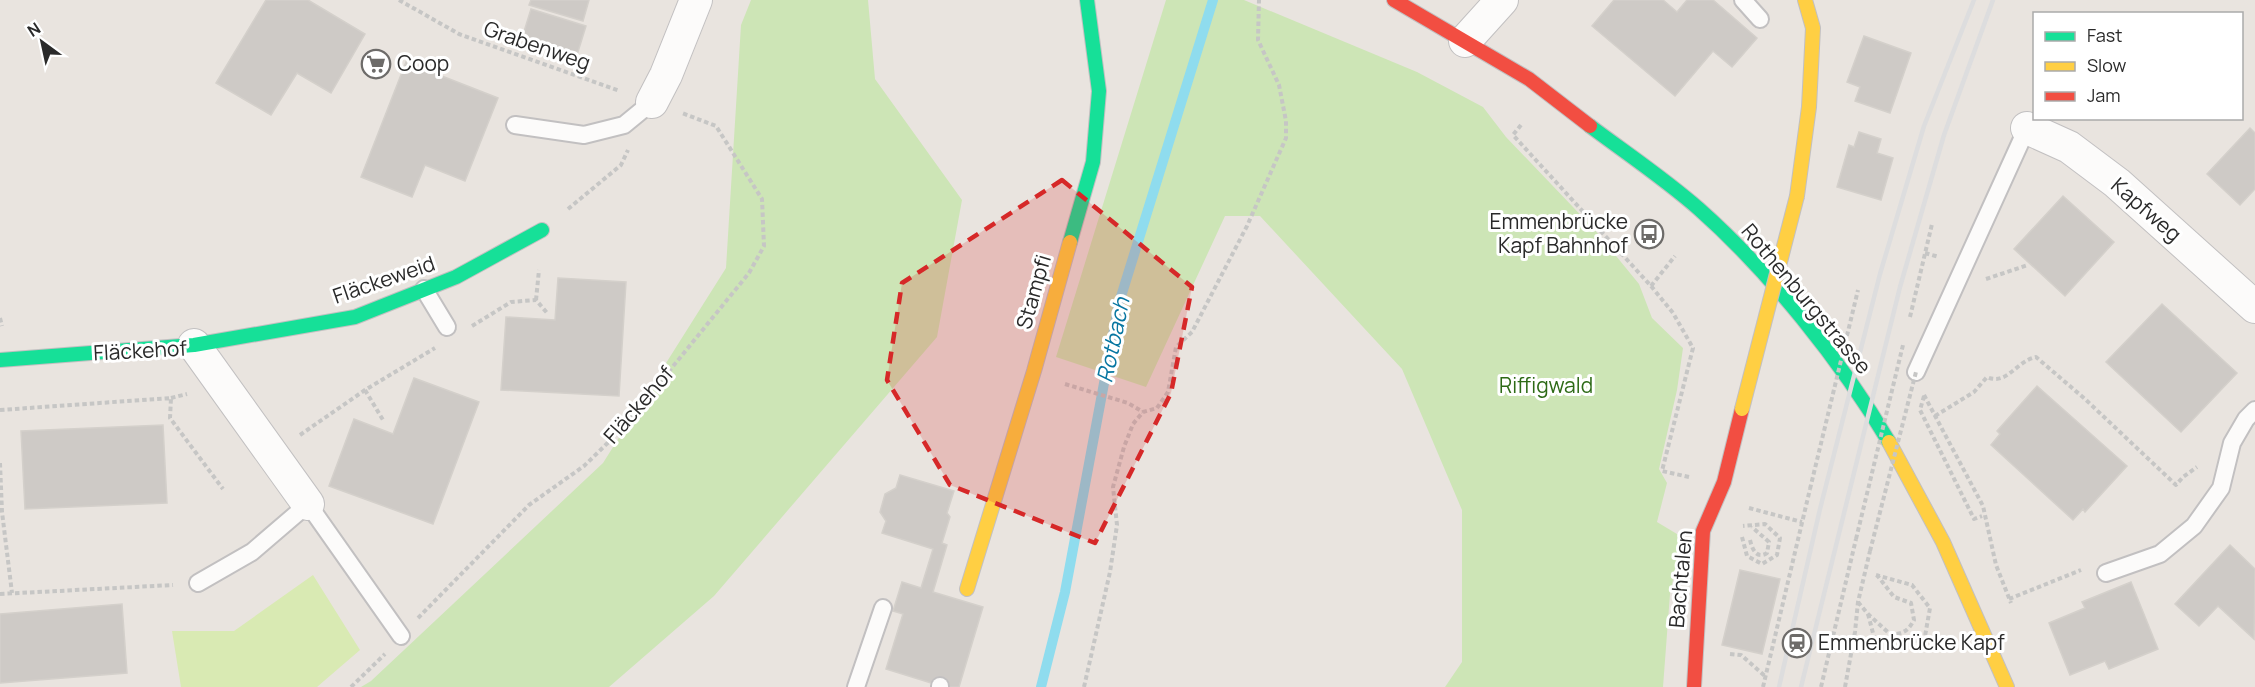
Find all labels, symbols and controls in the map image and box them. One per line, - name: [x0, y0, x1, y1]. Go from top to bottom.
- north arrow: [12, 12, 72, 72]
- legend: [2033, 12, 2243, 120]
- street label: Grabenweg: [480, 14, 594, 76]
- text: N: [23, 17, 45, 42]
- text: Fast: [2087, 23, 2122, 47]
- supermarket icon: Coop: [360, 48, 392, 80]
- place label: Coop: [397, 49, 449, 77]
- text: Slow: [2087, 53, 2127, 77]
- text: Jam: [2087, 83, 2121, 107]
- street label: Kapfweg: [2106, 171, 2188, 248]
- place label: Emmenbrücke Kapf Bahnhof: [1489, 207, 1629, 259]
- street label: Rothenburgstrasse: [1736, 217, 1878, 379]
- bus stop icon: Emmenbrücke Kapf Bahnhof: [1633, 218, 1665, 250]
- street label: Fläckeweid: [329, 249, 438, 310]
- street label: Stampfi: [1009, 251, 1057, 332]
- water label: Rotbach: [1089, 294, 1137, 385]
- street label: Fläckehof: [92, 334, 188, 366]
- street label: Fläckehof: [597, 359, 680, 449]
- park label: Riffigwald: [1499, 371, 1593, 399]
- street label: Bachtalen: [1662, 529, 1698, 629]
- station icon: Emmenbrücke Kapf: [1781, 627, 1813, 659]
- place label: Emmenbrücke Kapf: [1818, 628, 2005, 656]

